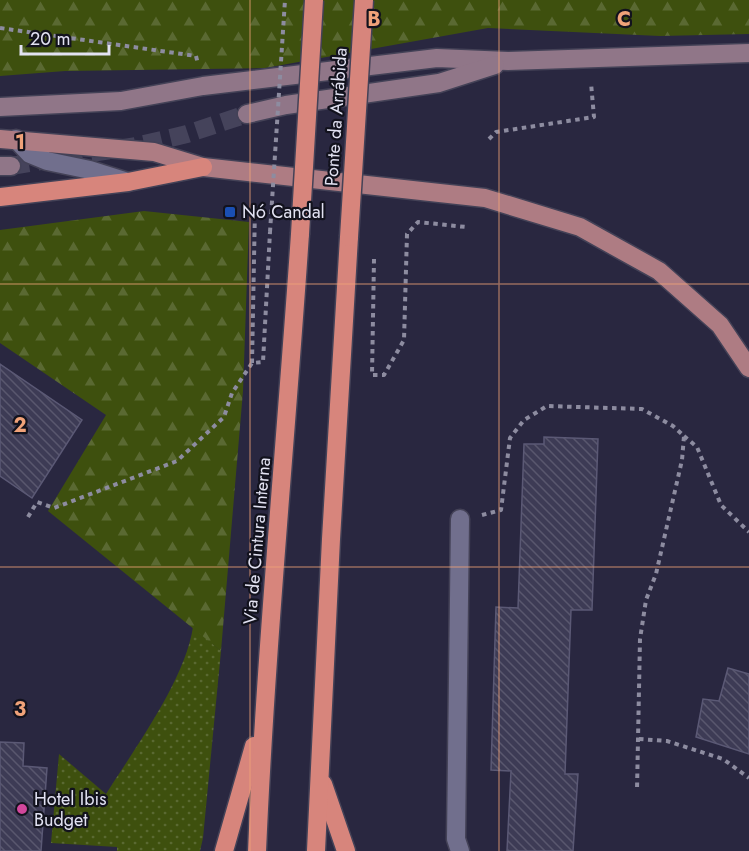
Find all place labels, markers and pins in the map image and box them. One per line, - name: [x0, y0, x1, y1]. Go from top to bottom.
- place label: Nó Candal: [242, 199, 325, 225]
- marker: Nó Candal: [223, 205, 237, 219]
- place label: Hotel Ibis Budget: [34, 786, 106, 833]
- marker: Hotel Ibis Budget: [15, 802, 29, 816]

